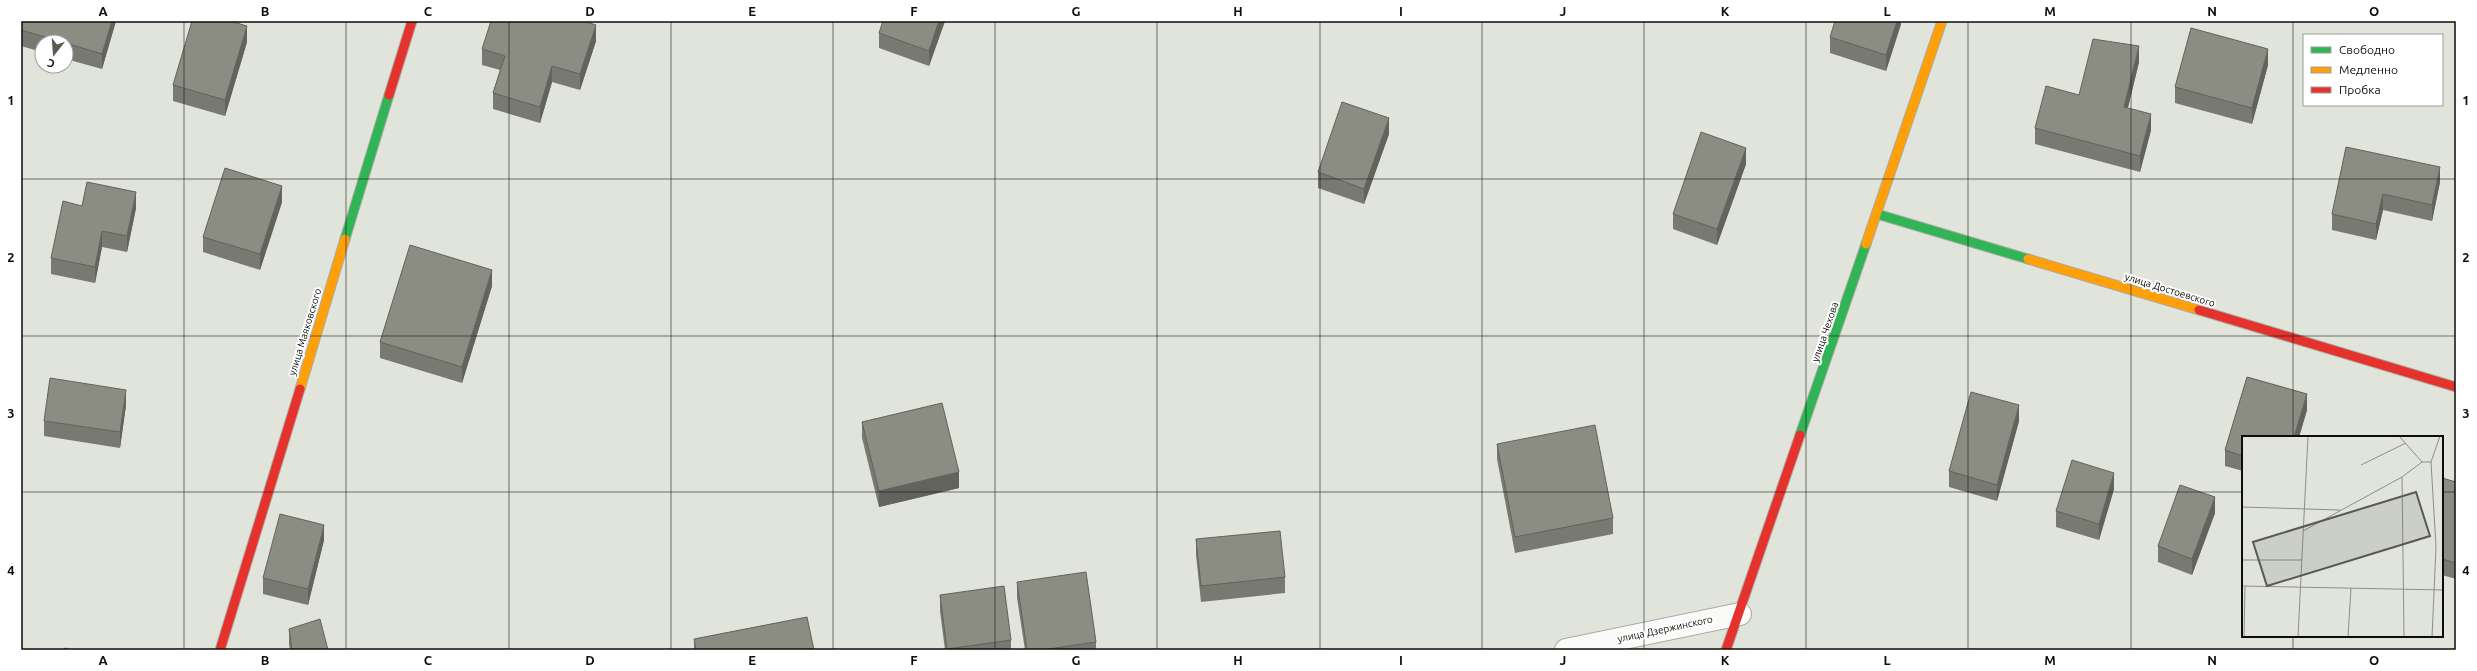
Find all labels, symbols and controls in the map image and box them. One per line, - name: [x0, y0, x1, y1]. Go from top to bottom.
- text: A: [98, 4, 108, 18]
- text: B: [261, 4, 270, 18]
- text: C: [424, 4, 433, 18]
- text: D: [585, 4, 595, 18]
- text: E: [748, 4, 756, 18]
- text: F: [910, 4, 918, 18]
- text: G: [1072, 4, 1081, 18]
- text: H: [1233, 4, 1243, 18]
- text: I: [1399, 4, 1403, 18]
- text: J: [1560, 4, 1566, 18]
- text: K: [1721, 4, 1730, 18]
- text: L: [1883, 4, 1891, 18]
- text: M: [2044, 4, 2056, 18]
- text: N: [2207, 4, 2217, 18]
- text: O: [2369, 4, 2379, 18]
- north arrow: [34, 34, 74, 74]
- legend: [2303, 34, 2443, 106]
- text: Свободно: [2339, 43, 2395, 56]
- text: С: [46, 57, 56, 70]
- text: Медленно: [2339, 63, 2398, 76]
- text: Пробка: [2339, 83, 2381, 96]
- text: 1: [7, 93, 15, 107]
- text: 1: [2462, 93, 2470, 107]
- text: 2: [7, 250, 15, 264]
- text: 2: [2462, 250, 2470, 264]
- street label: улица Достоевского: [2123, 271, 2217, 309]
- street label: улица Маяковского: [287, 287, 324, 377]
- street label: улица Чехова: [1810, 301, 1840, 363]
- text: 3: [7, 406, 15, 420]
- text: 3: [2462, 406, 2470, 420]
- inset map: [2242, 436, 2443, 637]
- text: 4: [7, 563, 15, 577]
- text: 4: [2462, 563, 2470, 577]
- street label: улица Дзержинского: [1616, 613, 1714, 644]
- text: A: [98, 653, 108, 667]
- text: B: [261, 653, 270, 667]
- text: C: [424, 653, 433, 667]
- text: D: [585, 653, 595, 667]
- text: E: [748, 653, 756, 667]
- text: F: [910, 653, 918, 667]
- text: G: [1072, 653, 1081, 667]
- text: H: [1233, 653, 1243, 667]
- text: I: [1399, 653, 1403, 667]
- text: J: [1560, 653, 1566, 667]
- text: K: [1721, 653, 1730, 667]
- text: L: [1883, 653, 1891, 667]
- text: M: [2044, 653, 2056, 667]
- text: N: [2207, 653, 2217, 667]
- text: O: [2369, 653, 2379, 667]

